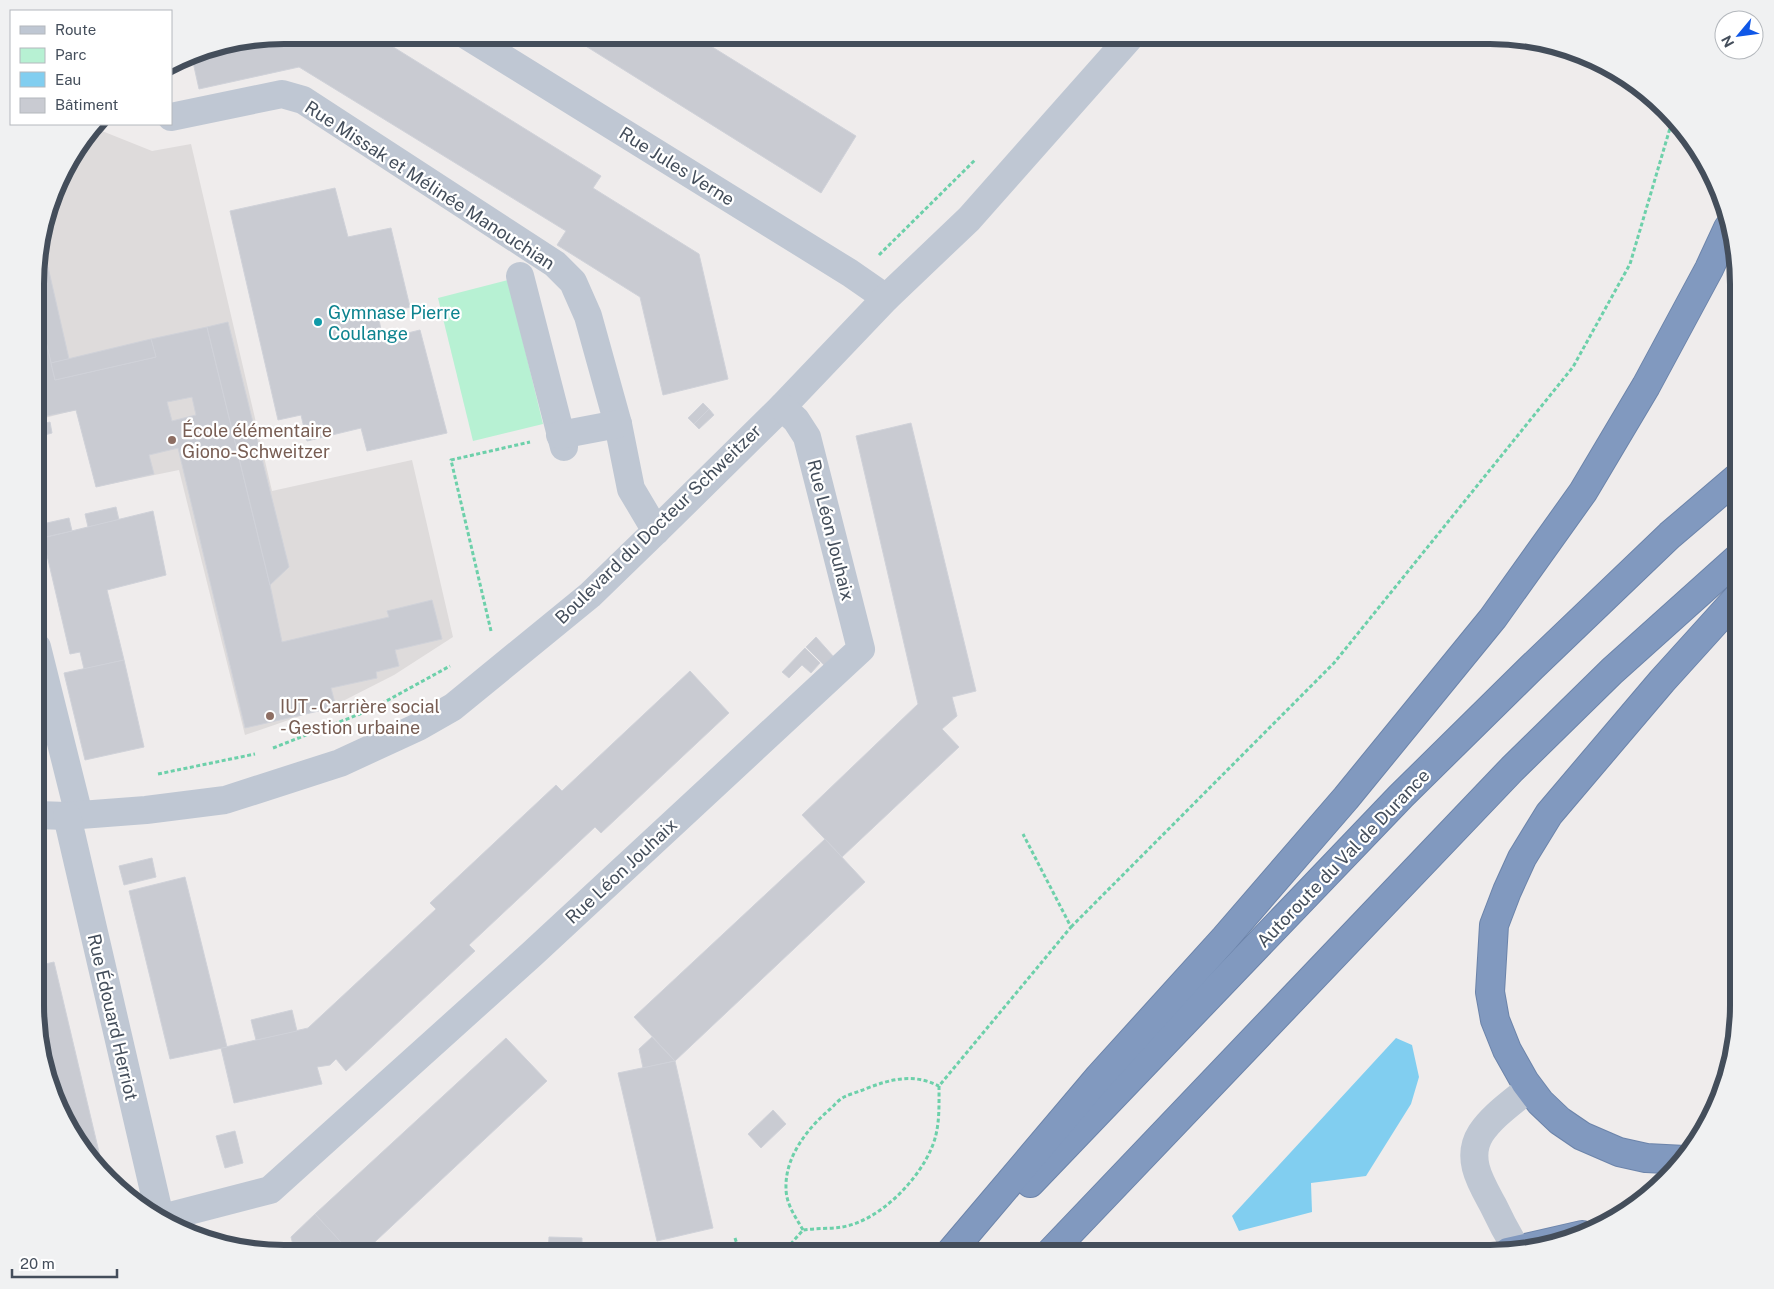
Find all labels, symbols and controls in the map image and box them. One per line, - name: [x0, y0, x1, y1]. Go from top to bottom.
- legend: [10, 10, 172, 125]
- north arrow: [1714, 10, 1764, 60]
- text: Route: [55, 21, 96, 38]
- text: N: [1718, 33, 1737, 50]
- text: Parc: [55, 46, 87, 63]
- text: Eau: [55, 71, 81, 88]
- text: Bâtiment: [55, 96, 118, 113]
- street label: Rue Missak et Mélinée Manouchian: [301, 96, 559, 274]
- street label: Rue Jules Verne: [616, 122, 738, 210]
- place label: Gymnase Pierre Coulange: [328, 302, 460, 344]
- marker: Gymnase Pierre Coulange: [312, 316, 324, 328]
- place label: École élémentaire Giono-Schweitzer: [182, 419, 332, 462]
- street label: Boulevard du Docteur Schweitzer: [551, 420, 765, 628]
- marker: École élémentaire Giono-Schweitzer: [166, 434, 178, 446]
- street label: Rue Léon Jouhaix: [803, 457, 859, 603]
- place label: IUT - Carrière social - Gestion urbaine: [280, 696, 440, 738]
- marker: IUT - Carrière social - Gestion urbaine: [264, 710, 276, 722]
- street label: Autoroute du Val de Durance: [1252, 764, 1434, 952]
- street label: Rue Léon Jouhaix: [561, 814, 681, 928]
- street label: Rue Édouard Herriot: [84, 931, 143, 1102]
- scale bar: [12, 1246, 118, 1278]
- text: 20 m: [20, 1255, 55, 1272]

